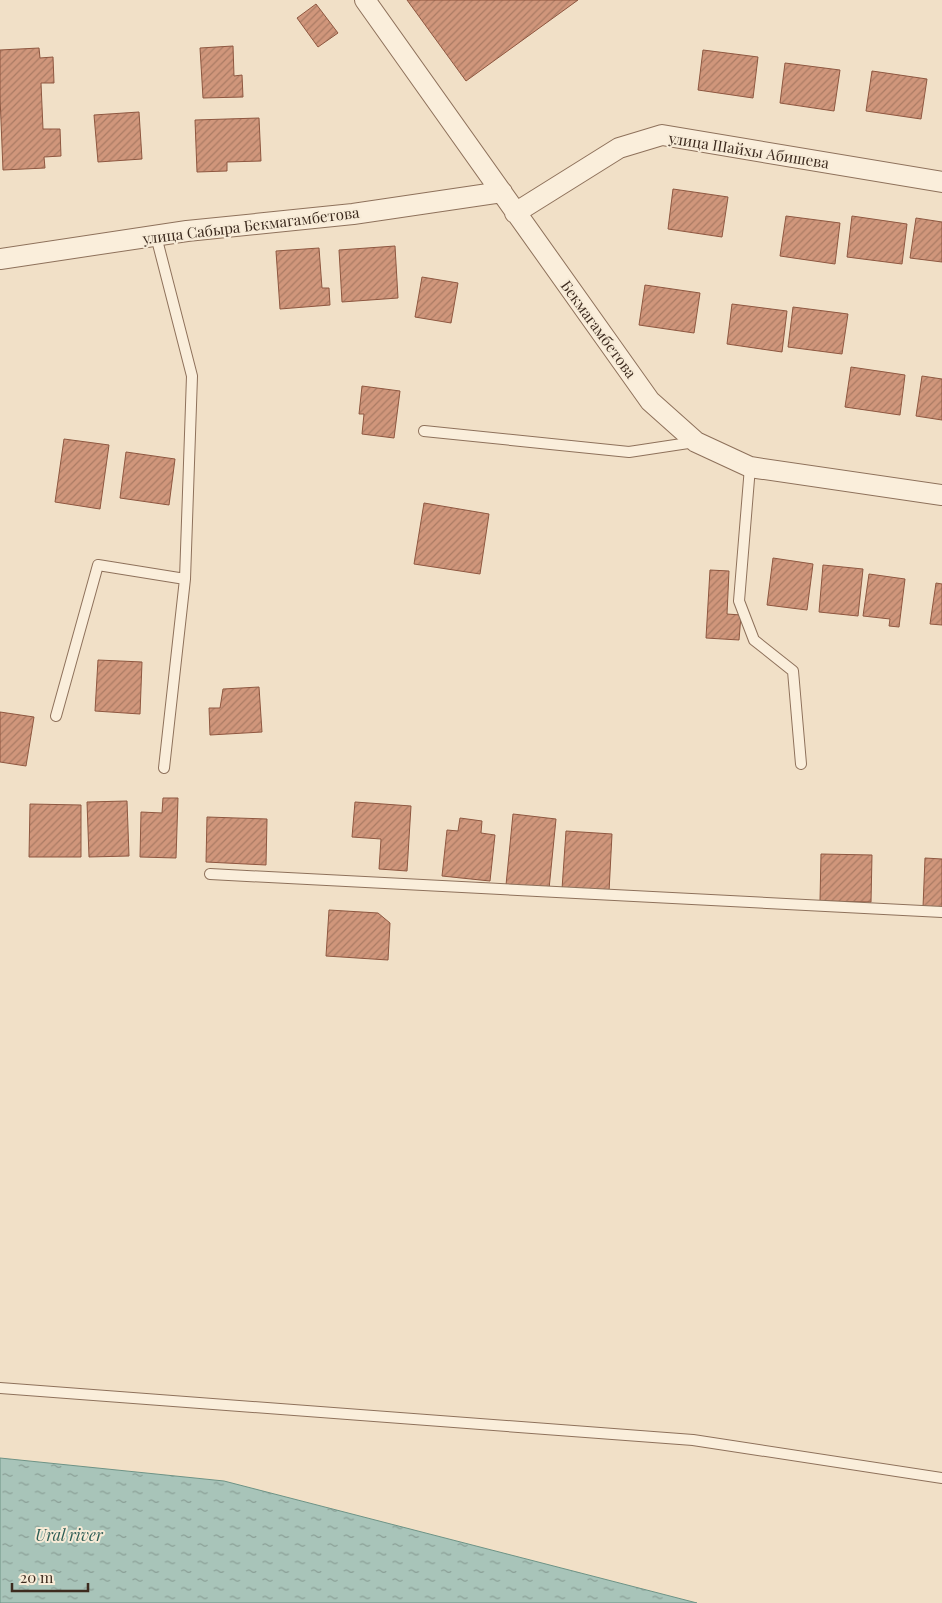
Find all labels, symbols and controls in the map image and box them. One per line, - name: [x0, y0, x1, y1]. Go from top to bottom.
- street label: улица Шайхы Абишева: [666, 127, 831, 173]
- street label: улица Сабыра Бекмагамбетова: [141, 202, 361, 248]
- street label: Бекмагамбетова: [557, 276, 642, 382]
- water label: Ural river: [35, 1524, 104, 1545]
- scale bar: [12, 1560, 89, 1592]
- text: 20 m: [20, 1567, 54, 1587]

